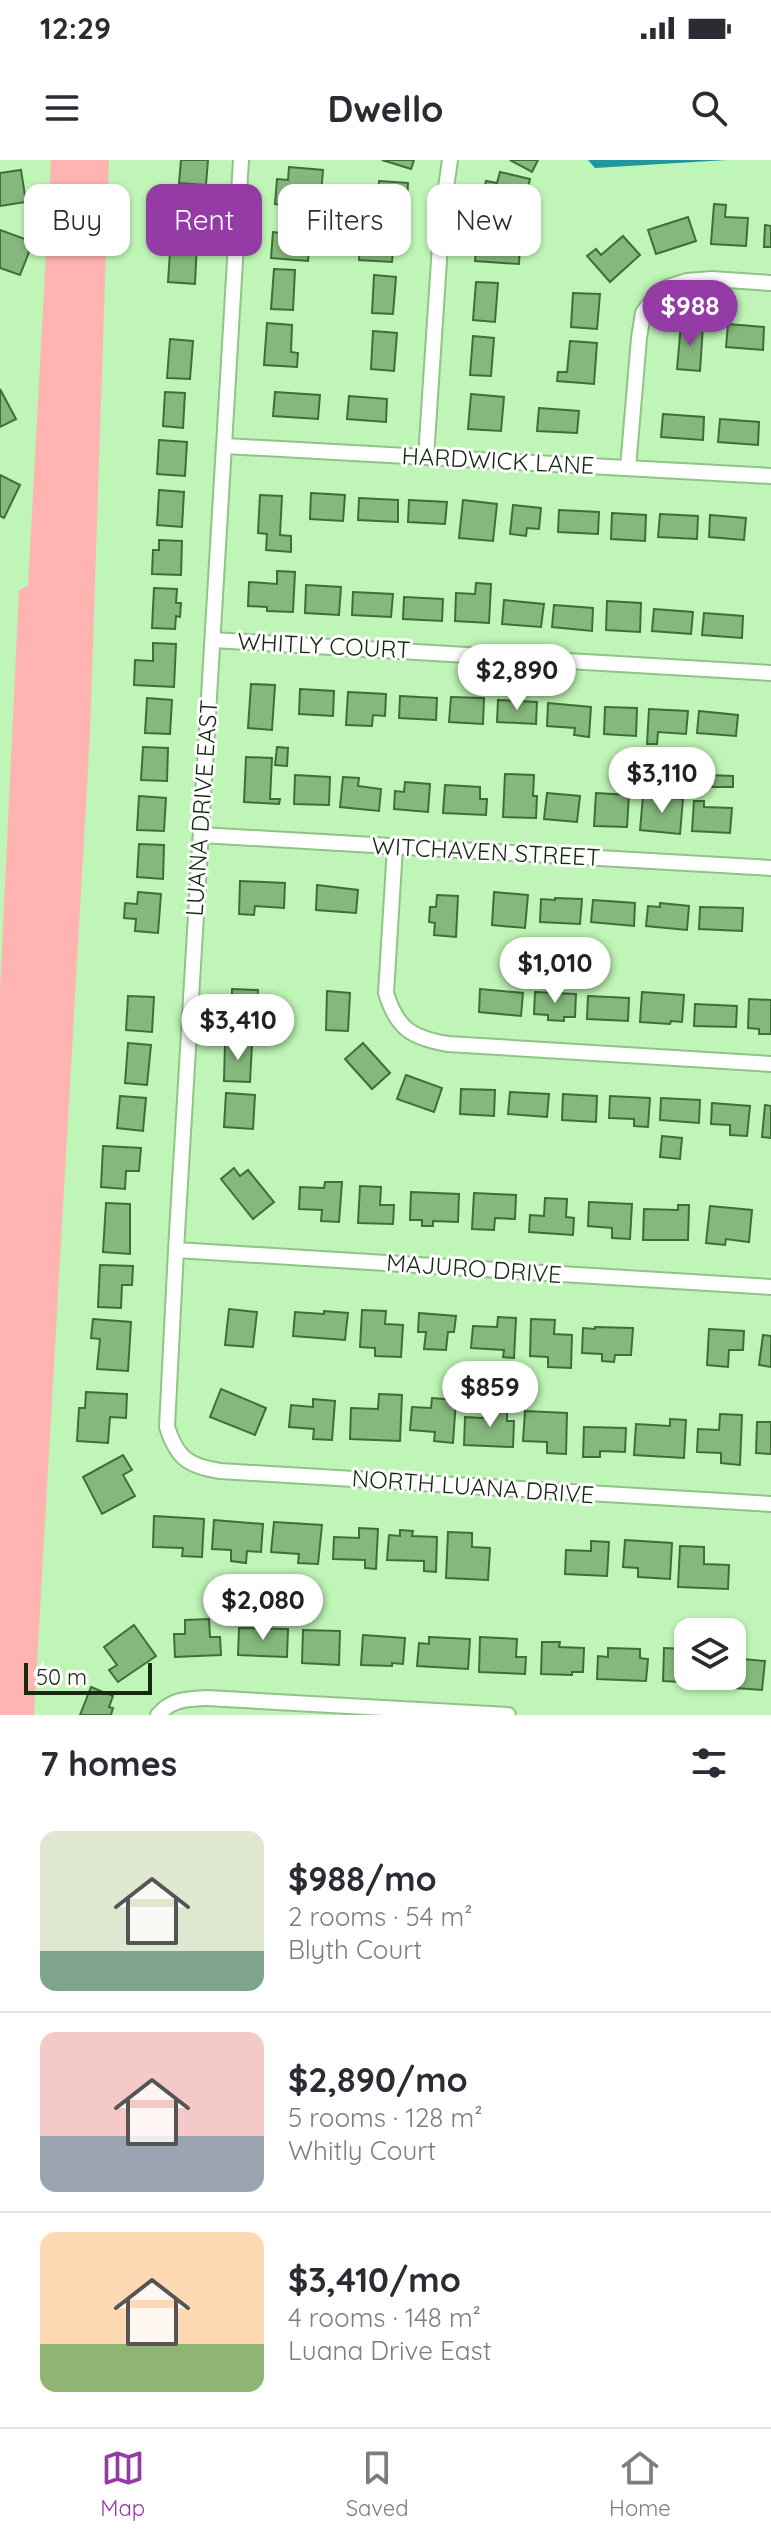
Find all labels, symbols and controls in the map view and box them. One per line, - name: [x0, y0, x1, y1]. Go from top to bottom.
- text: 12:29: [40, 9, 111, 47]
- icon: menu: [40, 86, 84, 130]
- text: Dwello: [327, 86, 444, 131]
- icon: search: [687, 86, 731, 130]
- chip: Buy: [24, 184, 130, 256]
- chip: Rent: [146, 184, 262, 256]
- chip: Filters: [278, 184, 411, 256]
- chip: New: [427, 184, 541, 256]
- pin: $988: [643, 280, 737, 348]
- text: $988: [661, 289, 719, 322]
- street label: HARDWICK LANE: [401, 440, 595, 480]
- street label: WHITLY COURT: [237, 625, 412, 665]
- pin: $2,890: [452, 644, 582, 712]
- text: $2,890: [476, 653, 558, 686]
- street label: LUANA DRIVE EAST: [178, 699, 224, 917]
- pin: $3,110: [597, 747, 727, 815]
- text: $3,110: [626, 756, 698, 789]
- street label: WITCHAVEN STREET: [371, 830, 601, 872]
- pin: $1,010: [490, 937, 620, 1005]
- text: $1,010: [518, 946, 592, 979]
- pin: $3,410: [173, 994, 303, 1062]
- text: $3,410: [199, 1003, 277, 1036]
- street label: MAJURO DRIVE: [385, 1247, 563, 1289]
- pin: $859: [443, 1361, 537, 1429]
- text: $859: [460, 1370, 520, 1403]
- street label: NORTH LUANA DRIVE: [351, 1463, 595, 1509]
- pin: $2,080: [198, 1574, 328, 1642]
- text: $2,080: [221, 1583, 305, 1616]
- map controls: [674, 1618, 746, 1690]
- button: layers: [674, 1618, 746, 1690]
- scale bar: [24, 1659, 152, 1695]
- text: 50 m: [36, 1663, 87, 1691]
- icon: filters: [687, 1741, 731, 1785]
- text: 7 homes: [40, 1742, 177, 1785]
- text: $988/mo: [288, 1857, 437, 1900]
- icon: home: [104, 1863, 200, 1959]
- text: 2 rooms · 54 m²: [288, 1900, 472, 1933]
- text: Blyth Court: [288, 1933, 422, 1966]
- text: $2,890/mo: [288, 2058, 468, 2101]
- icon: home: [104, 2064, 200, 2160]
- text: 5 rooms · 128 m²: [288, 2101, 482, 2134]
- text: Whitly Court: [288, 2134, 436, 2167]
- text: $3,410/mo: [288, 2258, 461, 2301]
- icon: home: [104, 2264, 200, 2360]
- text: 4 rooms · 148 m²: [288, 2301, 481, 2334]
- text: Luana Drive East: [288, 2334, 491, 2367]
- tab: Map: [100, 2446, 145, 2522]
- tab: Saved: [346, 2446, 408, 2522]
- tab: Home: [609, 2446, 671, 2522]

